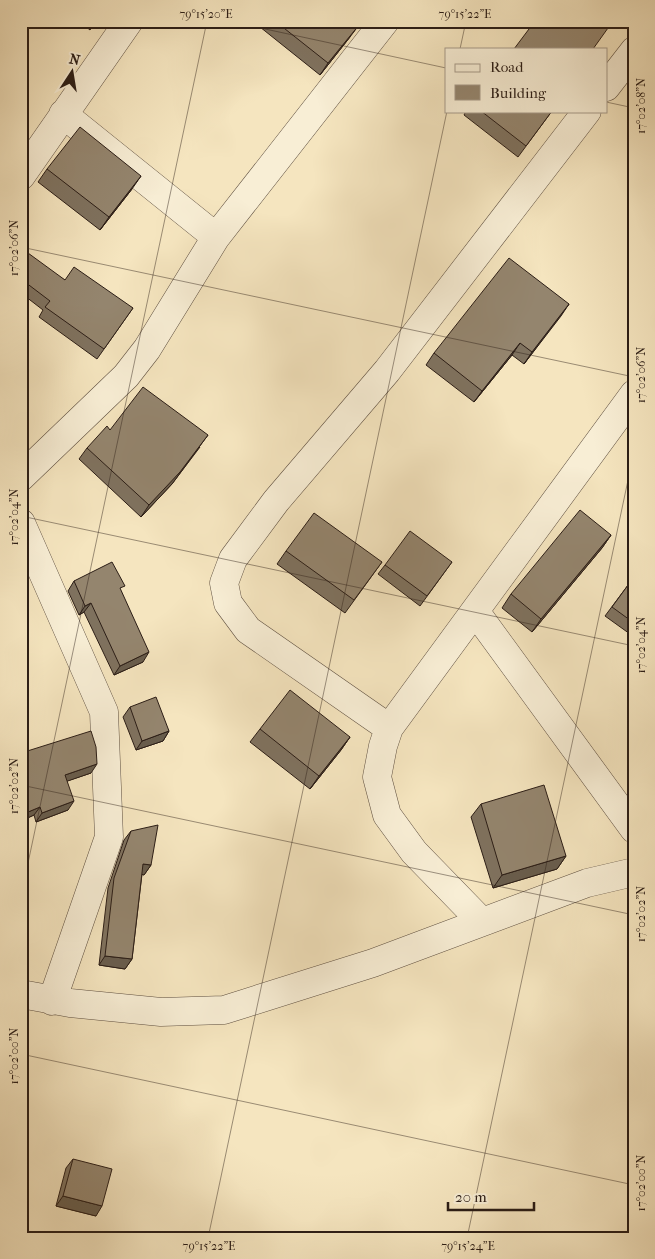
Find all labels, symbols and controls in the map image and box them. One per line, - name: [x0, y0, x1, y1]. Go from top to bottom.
- text: 79°15'20"E: [179, 7, 233, 21]
- text: 79°15'22"E: [439, 7, 491, 21]
- north arrow: [48, 48, 98, 98]
- legend: [445, 48, 608, 112]
- text: N: [68, 50, 82, 69]
- text: Road: [490, 58, 524, 76]
- text: 17°02'08"N: [634, 78, 648, 134]
- text: Building: [490, 84, 547, 102]
- text: 17°02'06"N: [7, 220, 21, 276]
- text: 17°02'06"N: [634, 347, 648, 403]
- text: 17°02'04"N: [7, 488, 21, 546]
- text: 17°02'04"N: [634, 616, 648, 674]
- text: 17°02'02"N: [7, 758, 21, 814]
- text: 17°02'02"N: [634, 886, 648, 942]
- text: 17°02'00"N: [7, 1028, 21, 1084]
- text: 17°02'00"N: [634, 1155, 648, 1211]
- scale bar: [448, 1179, 534, 1211]
- text: 20 m: [455, 1188, 487, 1206]
- text: 79°15'22"E: [183, 1239, 235, 1253]
- text: 79°15'24"E: [441, 1239, 495, 1253]

